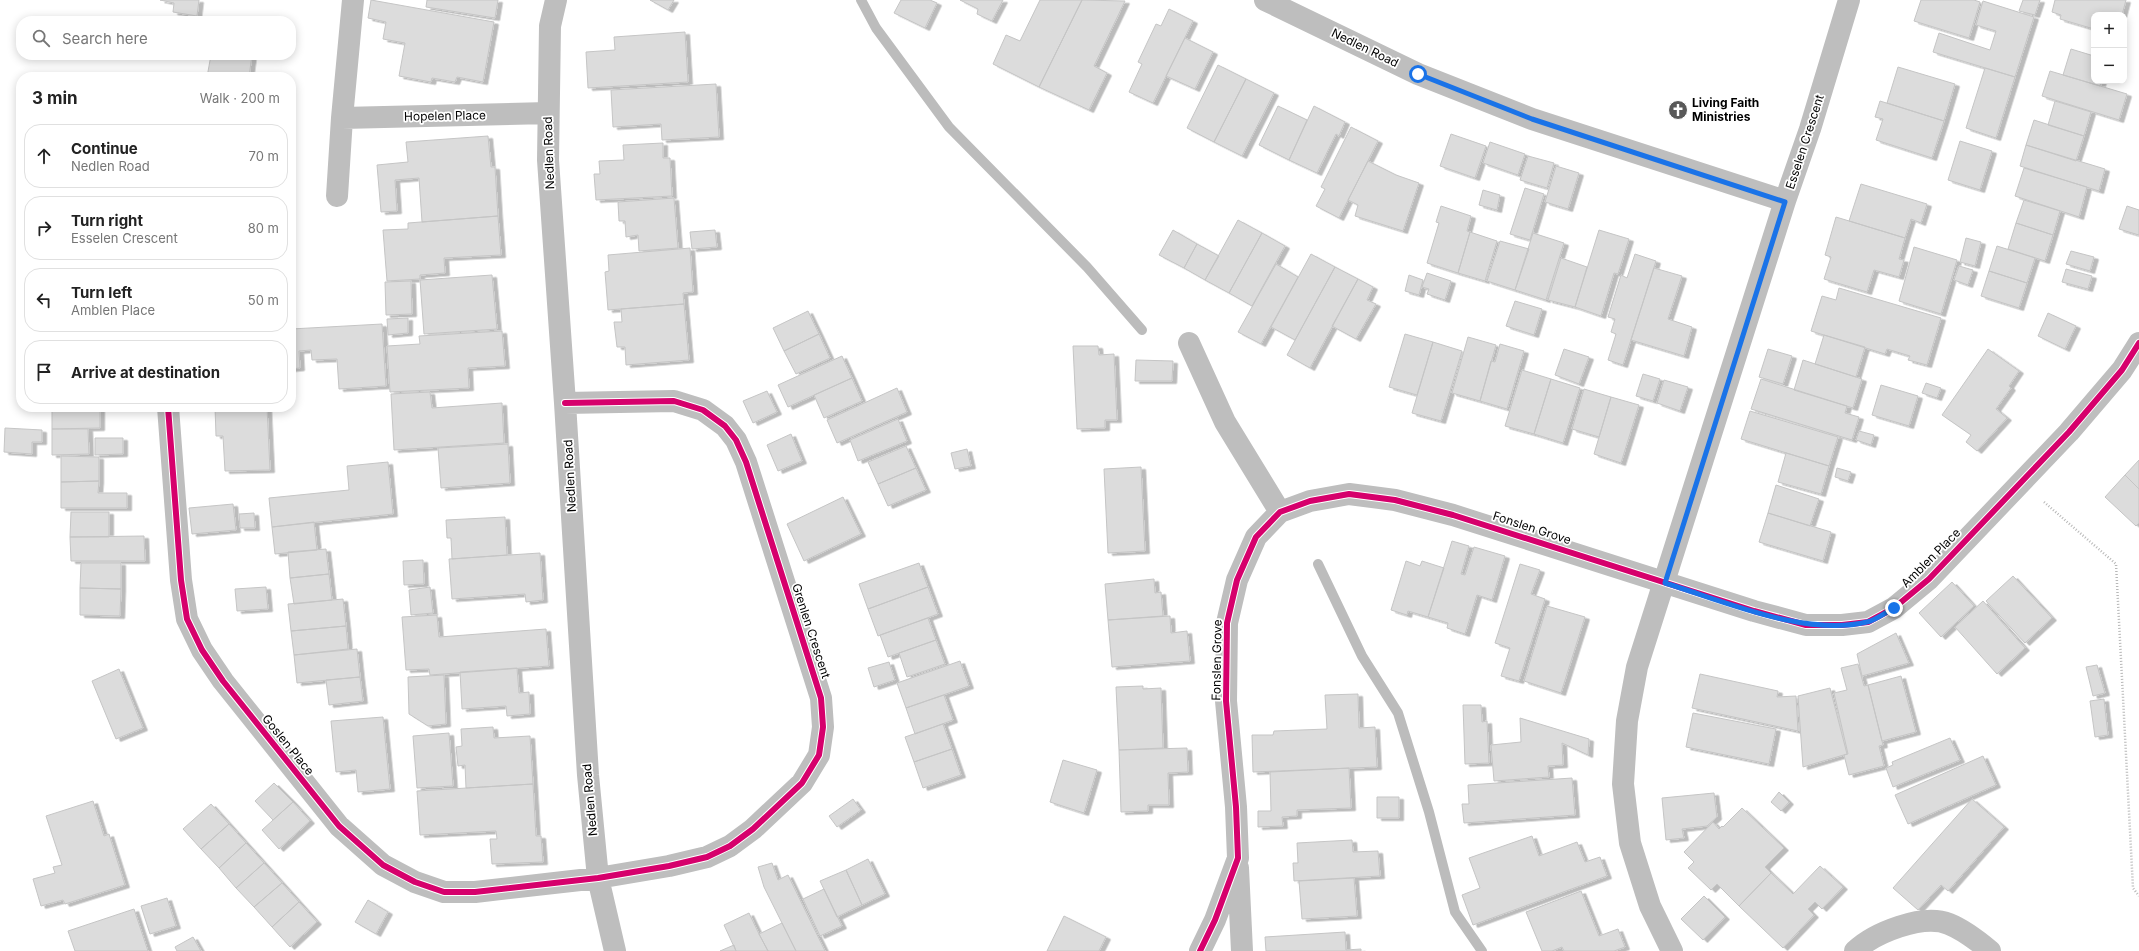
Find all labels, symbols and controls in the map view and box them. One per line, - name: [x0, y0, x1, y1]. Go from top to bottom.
- map controls: [2091, 12, 2127, 84]
- button: +: [2091, 12, 2127, 48]
- search box: [16, 16, 296, 60]
- street label: Nedlen Road: [1329, 25, 1401, 70]
- icon: search: [30, 27, 52, 49]
- text: Search here: [62, 29, 148, 48]
- button: −: [2091, 48, 2127, 84]
- route start: [1409, 65, 1427, 83]
- text: 3 min: [32, 88, 78, 108]
- text: Walk · 200 m: [200, 90, 280, 106]
- street label: Esselen Crescent: [1782, 93, 1827, 191]
- place label: Living Faith Ministries: [1692, 95, 1759, 124]
- church icon: Living Faith Ministries: [1667, 99, 1689, 121]
- street label: Hopelen Place: [404, 107, 486, 124]
- street label: Nedlen Road: [540, 116, 557, 190]
- text: Continue: [71, 139, 138, 158]
- icon: ahead: [33, 145, 55, 167]
- text: 70 m: [249, 148, 279, 164]
- text: Nedlen Road: [71, 158, 150, 174]
- text: Turn right: [71, 211, 143, 230]
- icon: right: [33, 217, 55, 239]
- text: 80 m: [248, 220, 279, 236]
- text: Esselen Crescent: [71, 230, 178, 246]
- text: Turn left: [71, 283, 132, 302]
- icon: left: [33, 289, 55, 311]
- text: 50 m: [248, 292, 279, 308]
- text: Amblen Place: [71, 302, 155, 318]
- icon: arrive: [33, 361, 55, 383]
- text: Arrive at destination: [71, 363, 220, 382]
- street label: Nedlen Road: [560, 439, 579, 513]
- street label: Fonslen Grove: [1491, 508, 1573, 547]
- street label: Amblen Place: [1898, 525, 1963, 590]
- street label: Grenlen Crescent: [789, 581, 834, 680]
- route end: [1885, 599, 1903, 617]
- street label: Fonslen Grove: [1208, 619, 1225, 701]
- street label: Goslen Place: [259, 711, 318, 778]
- street label: Nedlen Road: [579, 763, 600, 837]

